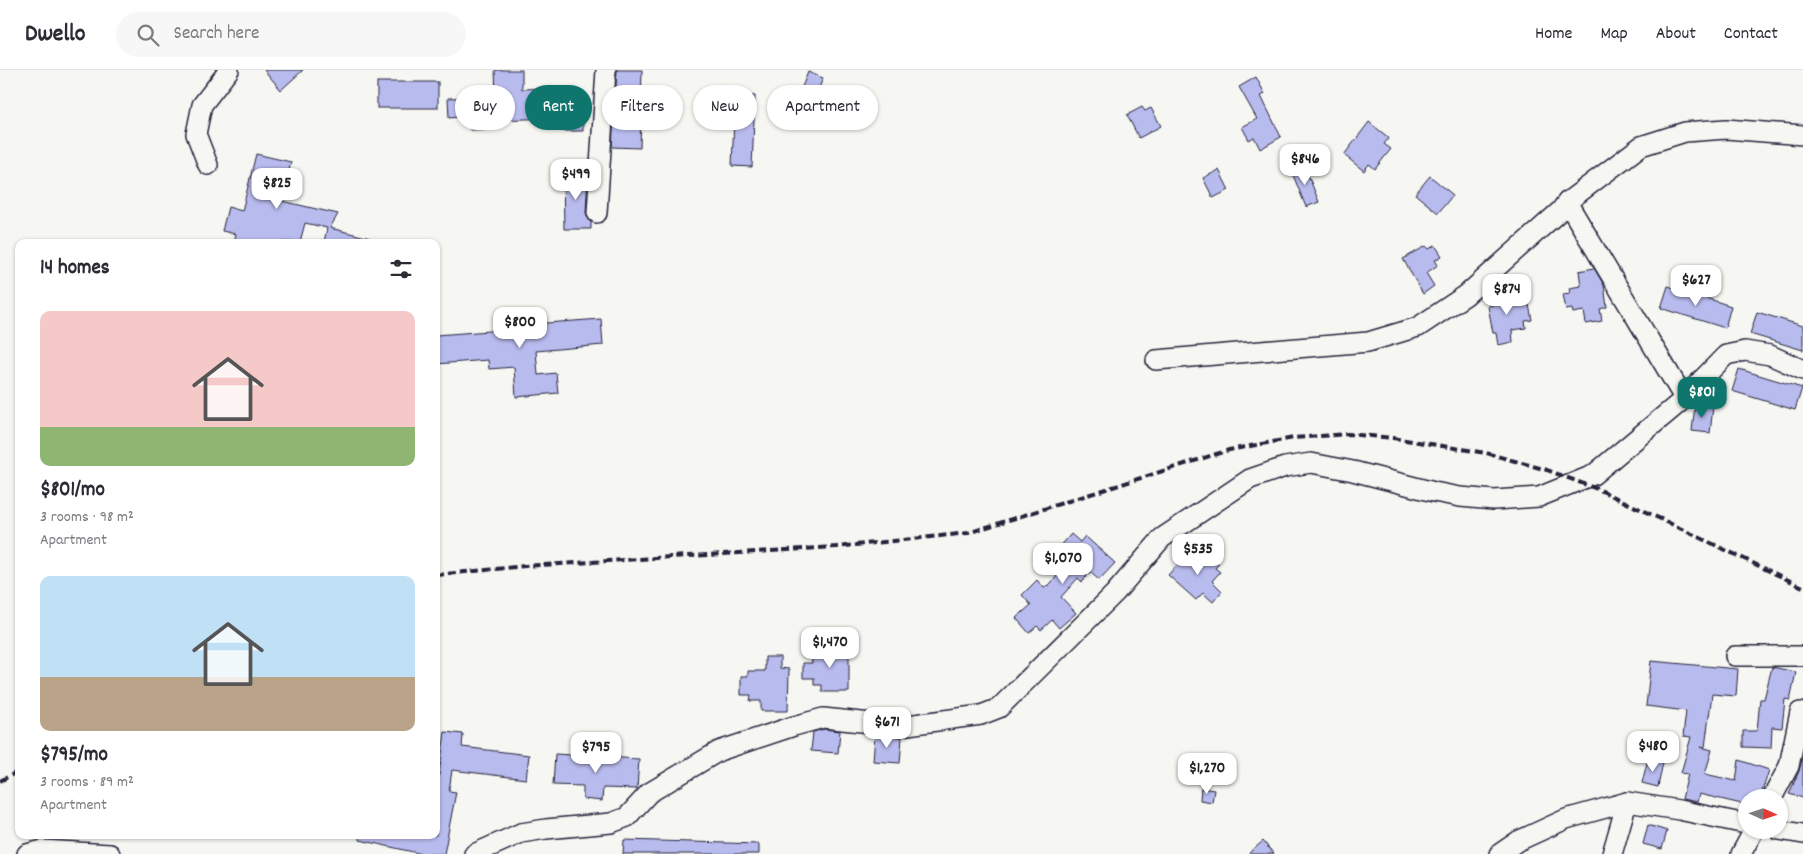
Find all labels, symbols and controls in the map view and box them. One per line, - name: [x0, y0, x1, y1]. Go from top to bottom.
- search box: [116, 12, 466, 57]
- text: Dwello: [25, 18, 86, 52]
- icon: search: [134, 21, 162, 49]
- text: Search here: [174, 21, 259, 48]
- text: Home: [1535, 22, 1572, 47]
- text: Map: [1600, 22, 1628, 47]
- text: About: [1656, 22, 1696, 47]
- text: Contact: [1724, 22, 1778, 47]
- chip: Buy: [455, 85, 515, 130]
- chip: Rent: [525, 85, 592, 130]
- chip: Filters: [602, 85, 683, 130]
- chip: New: [693, 85, 757, 130]
- chip: Apartment: [767, 85, 878, 130]
- pin: $846: [1275, 144, 1335, 186]
- text: $846: [1290, 148, 1320, 171]
- pin: $499: [546, 158, 606, 201]
- text: $499: [561, 163, 591, 186]
- pin: $825: [247, 168, 307, 210]
- text: $825: [263, 172, 291, 195]
- text: 14 homes: [40, 254, 110, 284]
- icon: filters: [387, 255, 415, 283]
- pin: $627: [1666, 264, 1726, 307]
- text: $627: [1681, 269, 1711, 292]
- pin: $874: [1477, 274, 1537, 316]
- text: $874: [1493, 278, 1521, 301]
- pin: $800: [490, 306, 550, 349]
- text: $800: [504, 311, 536, 334]
- icon: home: [183, 344, 273, 434]
- pin: $801: [1672, 376, 1732, 419]
- text: $801: [1689, 381, 1715, 404]
- text: $801/mo: [40, 476, 105, 506]
- text: 3 rooms · 98 m²: [40, 506, 134, 529]
- text: Apartment: [40, 529, 107, 552]
- pin: $535: [1168, 534, 1228, 576]
- text: $535: [1183, 538, 1213, 561]
- pin: $1,070: [1022, 542, 1104, 585]
- text: $1,070: [1044, 547, 1082, 570]
- icon: home: [183, 609, 273, 699]
- pin: $1,470: [789, 626, 871, 669]
- text: $1,470: [812, 631, 848, 654]
- pin: $671: [857, 706, 917, 749]
- text: $671: [874, 711, 900, 734]
- pin: $480: [1623, 730, 1683, 773]
- pin: $795: [566, 732, 626, 774]
- text: $480: [1638, 735, 1668, 758]
- text: $795: [582, 736, 610, 759]
- text: $795/mo: [40, 741, 108, 771]
- pin: $1,270: [1166, 752, 1248, 795]
- text: $1,270: [1189, 757, 1225, 780]
- text: 3 rooms · 89 m²: [40, 771, 134, 794]
- north arrow: [1738, 789, 1788, 839]
- map controls: [1738, 789, 1788, 839]
- text: Apartment: [40, 794, 107, 817]

